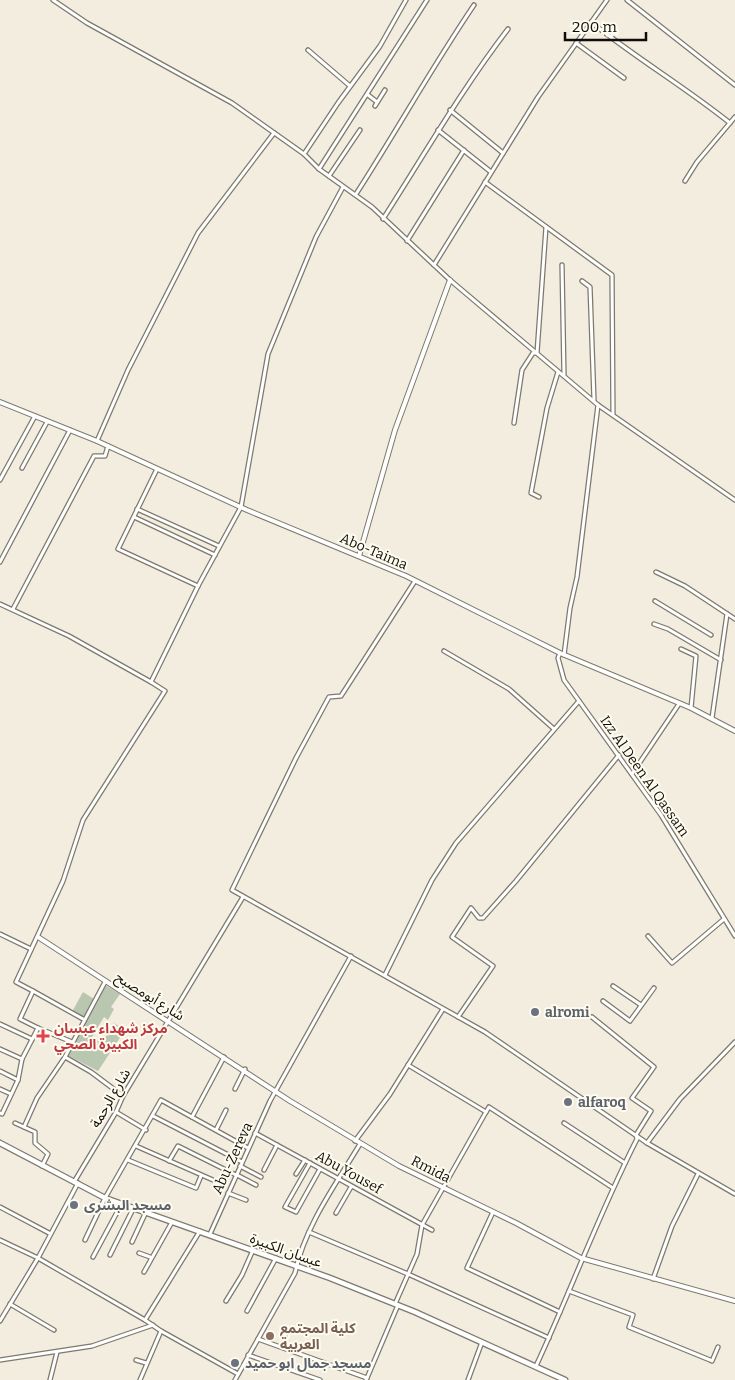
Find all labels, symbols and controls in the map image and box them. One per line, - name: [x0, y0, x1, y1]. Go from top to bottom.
- scale bar: [565, 10, 646, 42]
- text: 200 m: [572, 18, 617, 36]
- street label: Abo-Taima: [337, 530, 410, 573]
- street label: Izz Al Deen Al Qassam: [596, 713, 693, 840]
- street label: شارع أبومصبح: [111, 968, 188, 1026]
- place label: alromi: [545, 1004, 590, 1021]
- marker: alromi: [529, 1006, 541, 1018]
- place label: مركز شهداء عبسان الكبيرة الصحي: [54, 1020, 168, 1055]
- marker: مركز شهداء عبسان الكبيرة الصحي: [36, 1029, 50, 1043]
- street label: شارع الرحمة: [87, 1066, 136, 1132]
- place label: alfaroq: [578, 1094, 627, 1111]
- marker: alfaroq: [562, 1096, 574, 1108]
- street label: Abu-Zereva: [208, 1119, 257, 1197]
- street label: Abu Yousef: [313, 1147, 386, 1198]
- street label: Rmida: [408, 1152, 454, 1187]
- place label: مسجد البشرى: [84, 1197, 172, 1214]
- marker: مسجد البشرى: [68, 1199, 80, 1211]
- street label: عبسان الكبيرة: [248, 1230, 324, 1271]
- place label: كلية المجتمع العربية: [280, 1320, 356, 1353]
- marker: كلية المجتمع العربية: [264, 1330, 276, 1342]
- place label: مسجد جمال ابو حميد: [245, 1355, 371, 1372]
- marker: مسجد جمال ابو حميد: [229, 1357, 241, 1369]

